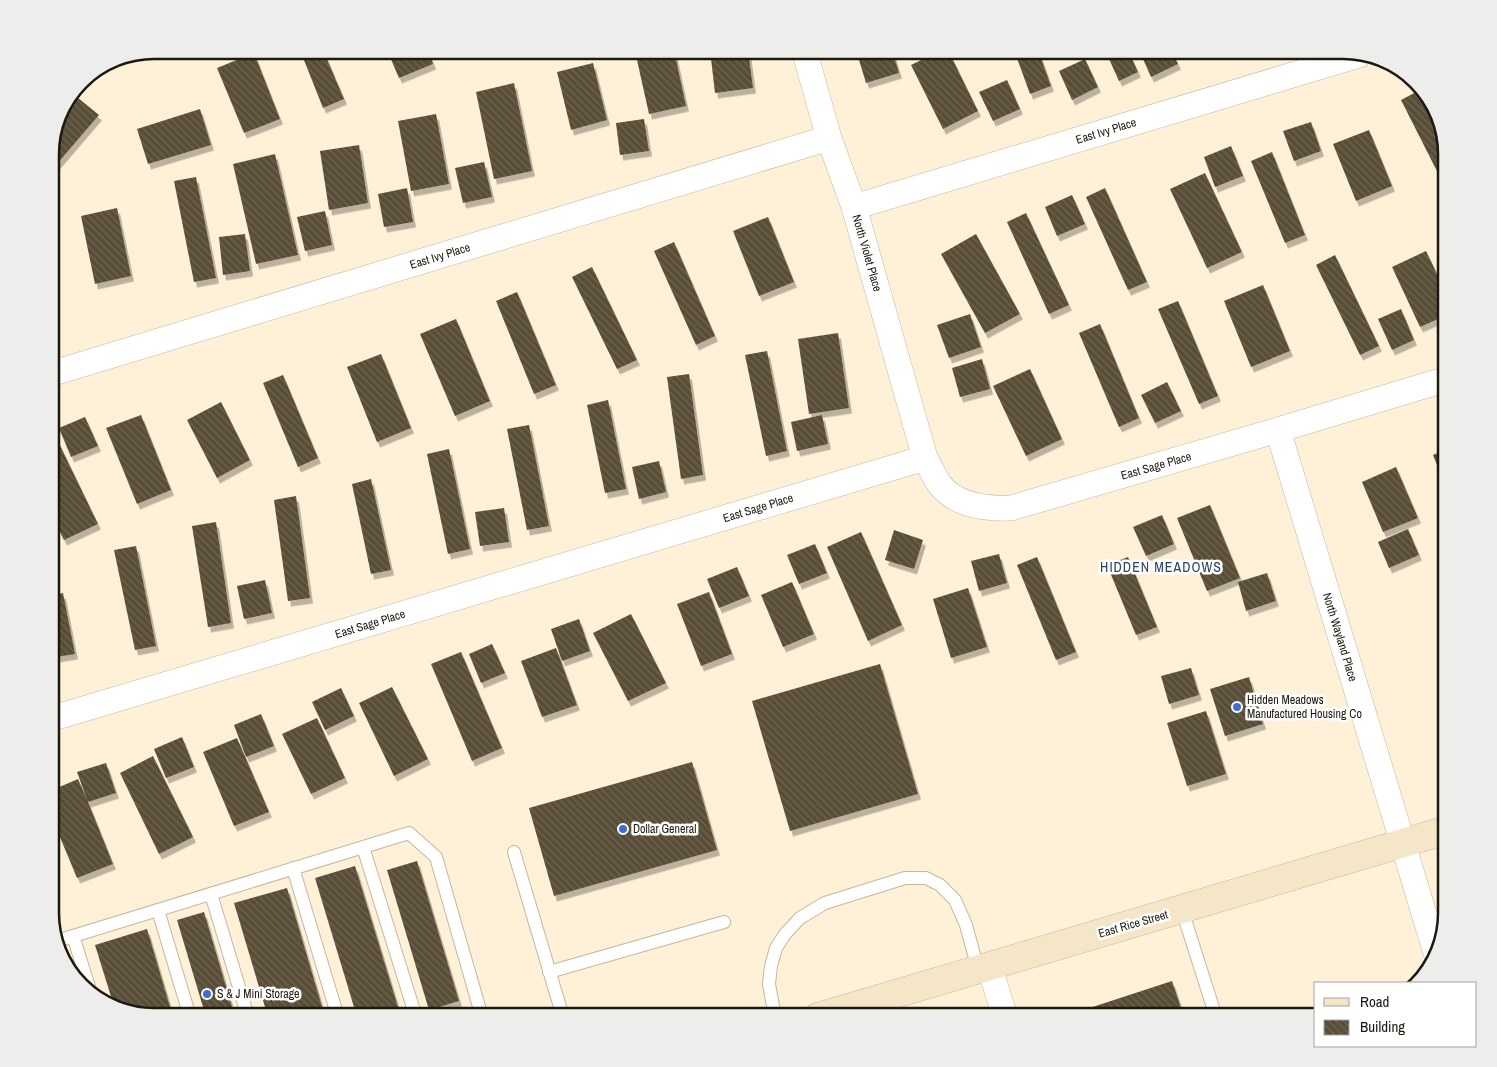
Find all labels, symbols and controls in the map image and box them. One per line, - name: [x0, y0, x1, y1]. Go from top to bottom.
- street label: East Ivy Place: [1074, 114, 1138, 148]
- street label: North Violet Place: [848, 213, 886, 293]
- street label: East Ivy Place: [408, 239, 472, 273]
- street label: East Sage Place: [1119, 448, 1193, 484]
- street label: East Sage Place: [721, 490, 795, 526]
- district label: HIDDEN MEADOWS: [1100, 558, 1222, 576]
- street label: North Wayland Place: [1319, 591, 1361, 683]
- street label: East Sage Place: [333, 606, 407, 642]
- place label: Hidden Meadows Manufactured Housing Co: [1247, 692, 1362, 722]
- marker: Hidden Meadows Manufactured Housing Co: [1231, 701, 1243, 713]
- place label: Dollar General: [633, 821, 696, 837]
- marker: Dollar General: [617, 823, 629, 835]
- street label: East Rice Street: [1096, 906, 1170, 942]
- legend: [1314, 982, 1477, 1047]
- place label: S & J Mini Storage: [217, 986, 300, 1002]
- marker: S & J Mini Storage: [201, 988, 213, 1000]
- text: Road: [1360, 991, 1389, 1012]
- text: Building: [1360, 1016, 1405, 1037]

